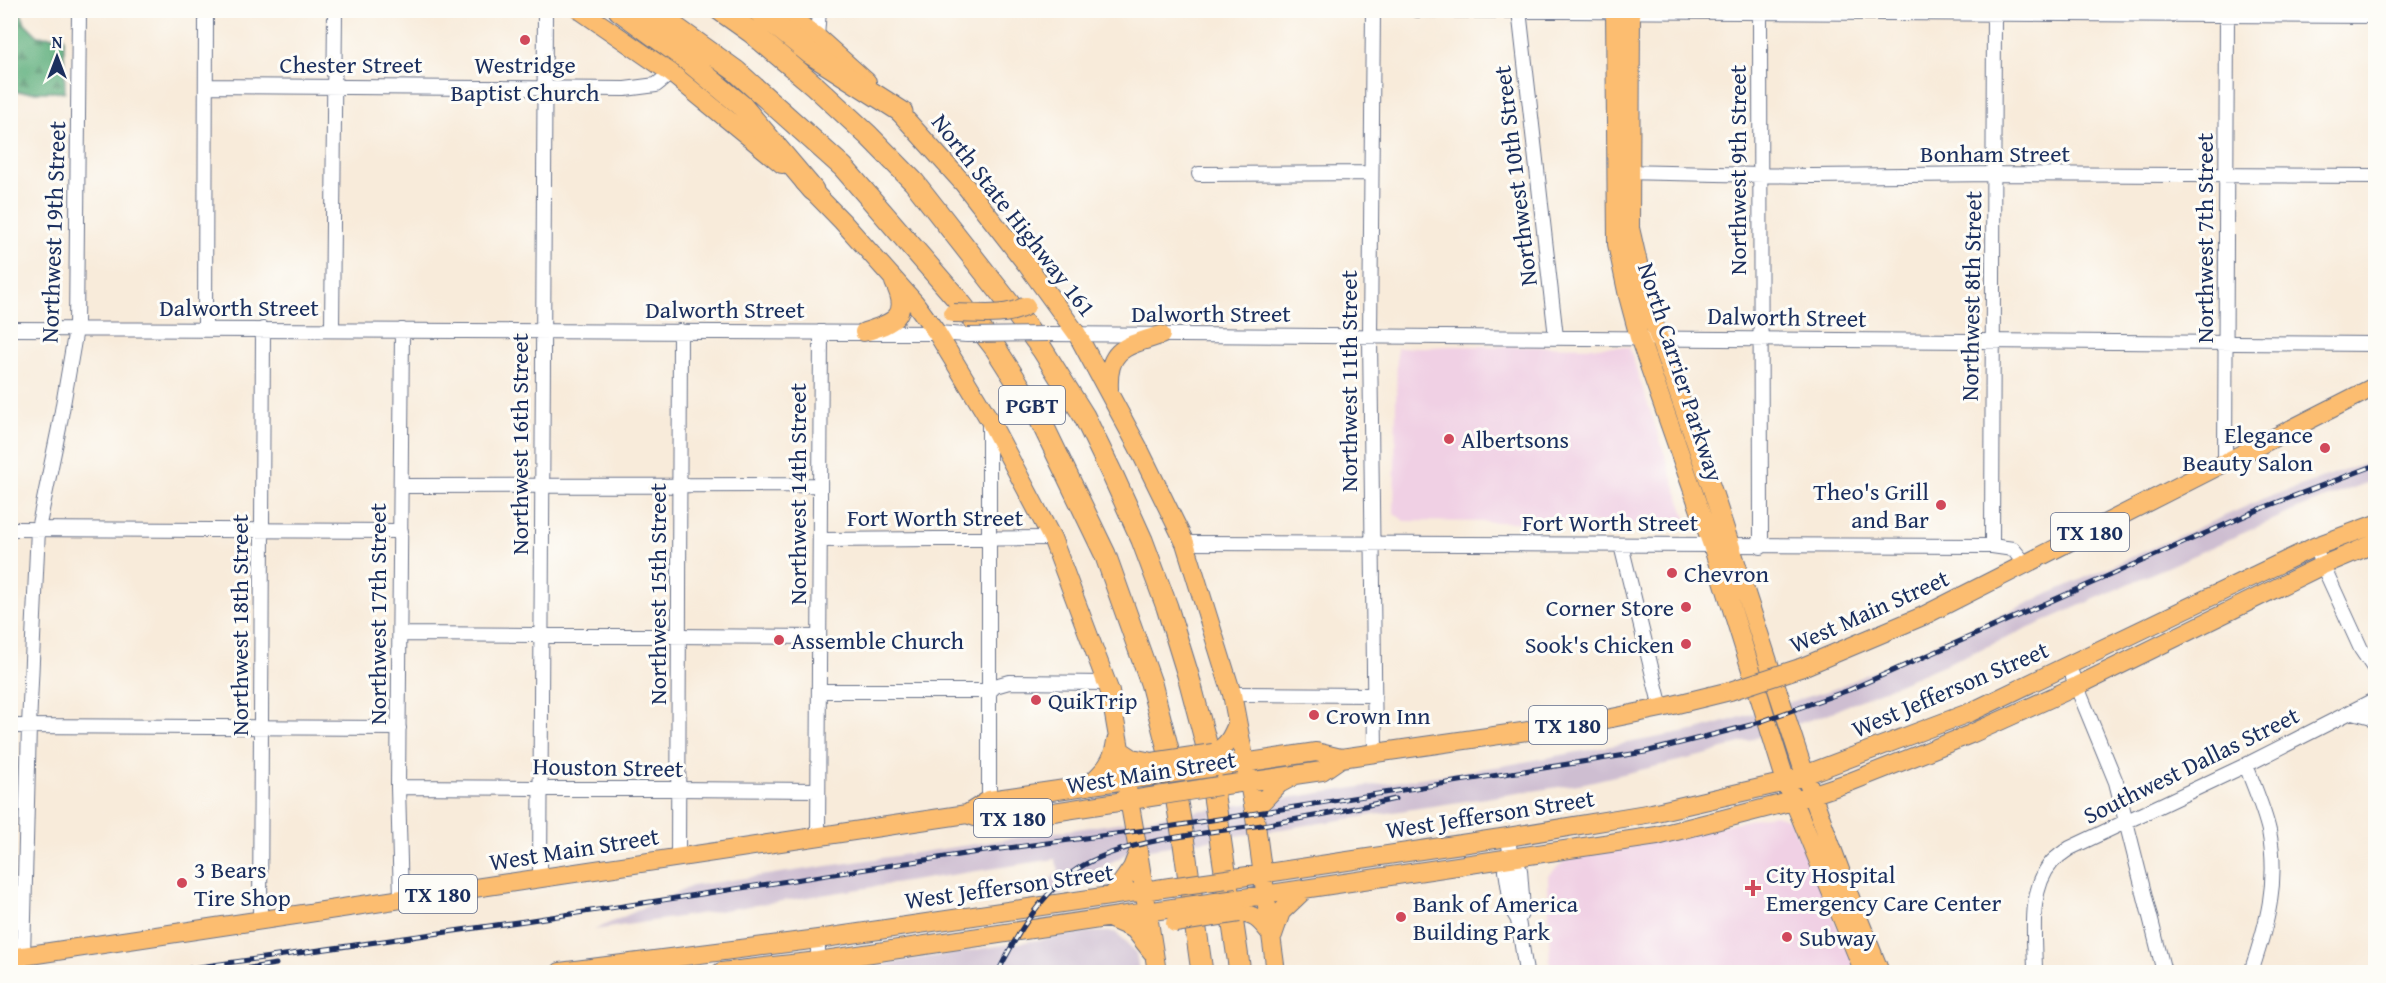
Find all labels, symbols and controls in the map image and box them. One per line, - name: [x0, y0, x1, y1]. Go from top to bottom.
- north arrow: [27, 27, 87, 87]
- text: N: [52, 30, 63, 54]
- marker: Westridge Baptist Church: [518, 33, 532, 47]
- street label: Chester Street: [280, 47, 423, 82]
- place label: Westridge Baptist Church: [450, 47, 600, 110]
- street label: Northwest 10th Street: [1484, 63, 1546, 288]
- street label: Northwest 9th Street: [1720, 64, 1755, 275]
- street label: North State Highway 161: [923, 106, 1105, 324]
- street label: Northwest 19th Street: [32, 120, 74, 344]
- street label: Northwest 7th Street: [2187, 132, 2222, 343]
- street label: Bonham Street: [1920, 136, 2070, 171]
- street label: Northwest 8th Street: [1952, 190, 1990, 401]
- street label: North Carrier Parkway: [1629, 258, 1733, 486]
- street label: Northwest 11th Street: [1331, 270, 1366, 492]
- street label: Dalworth Street: [159, 290, 319, 325]
- street label: Dalworth Street: [645, 292, 805, 327]
- street label: Dalworth Street: [1131, 296, 1291, 331]
- street label: Dalworth Street: [1707, 298, 1868, 336]
- street label: Northwest 16th Street: [502, 333, 537, 555]
- street label: Northwest 14th Street: [780, 383, 815, 605]
- road number: PGBT: [999, 386, 1065, 424]
- place label: Elegance Beauty Salon: [2183, 417, 2314, 480]
- place label: Albertsons: [1461, 422, 1569, 457]
- marker: Albertsons: [1442, 432, 1456, 446]
- marker: Elegance Beauty Salon: [2318, 441, 2332, 455]
- place label: Theo's Grill and Bar: [1813, 474, 1929, 537]
- street label: Northwest 15th Street: [640, 483, 675, 705]
- marker: Theo's Grill and Bar: [1934, 498, 1948, 512]
- street label: Fort Worth Street: [847, 500, 1024, 535]
- street label: Northwest 17th Street: [360, 503, 395, 725]
- street label: Fort Worth Street: [1522, 505, 1699, 540]
- road number: TX 180: [2051, 513, 2129, 551]
- street label: Northwest 18th Street: [222, 514, 257, 736]
- place label: Chevron: [1684, 556, 1770, 591]
- street label: West Main Street: [1784, 560, 1955, 662]
- marker: Chevron: [1665, 566, 1679, 580]
- place label: Corner Store: [1546, 590, 1674, 625]
- marker: Corner Store: [1679, 600, 1693, 614]
- place label: Assemble Church: [791, 623, 964, 658]
- place label: Sook's Chicken: [1525, 627, 1675, 662]
- street label: West Jefferson Street: [1846, 632, 2054, 746]
- marker: Assemble Church: [772, 633, 786, 647]
- marker: Sook's Chicken: [1679, 637, 1693, 651]
- place label: QuikTrip: [1048, 683, 1138, 718]
- marker: QuikTrip: [1029, 693, 1043, 707]
- street label: Southwest Dallas Street: [2077, 697, 2305, 833]
- place label: Crown Inn: [1326, 698, 1431, 733]
- road number: TX 180: [1529, 706, 1607, 744]
- marker: Crown Inn: [1307, 708, 1321, 722]
- street label: West Main Street: [1064, 741, 1239, 803]
- street label: Houston Street: [532, 748, 684, 786]
- street label: West Jefferson Street: [1383, 780, 1597, 848]
- road number: TX 180: [974, 799, 1052, 837]
- street label: West Main Street: [487, 818, 662, 880]
- place label: 3 Bears Tire Shop: [194, 852, 291, 915]
- street label: West Jefferson Street: [902, 854, 1116, 918]
- place label: City Hospital Emergency Care Center: [1766, 857, 2001, 920]
- road number: TX 180: [399, 875, 477, 913]
- marker: 3 Bears Tire Shop: [175, 876, 189, 890]
- marker: City Hospital Emergency Care Center: [1744, 879, 1762, 897]
- place label: Bank of America Building Park: [1413, 886, 1579, 949]
- marker: Bank of America Building Park: [1394, 910, 1408, 924]
- place label: Subway: [1799, 920, 1876, 955]
- marker: Subway: [1780, 930, 1794, 944]

